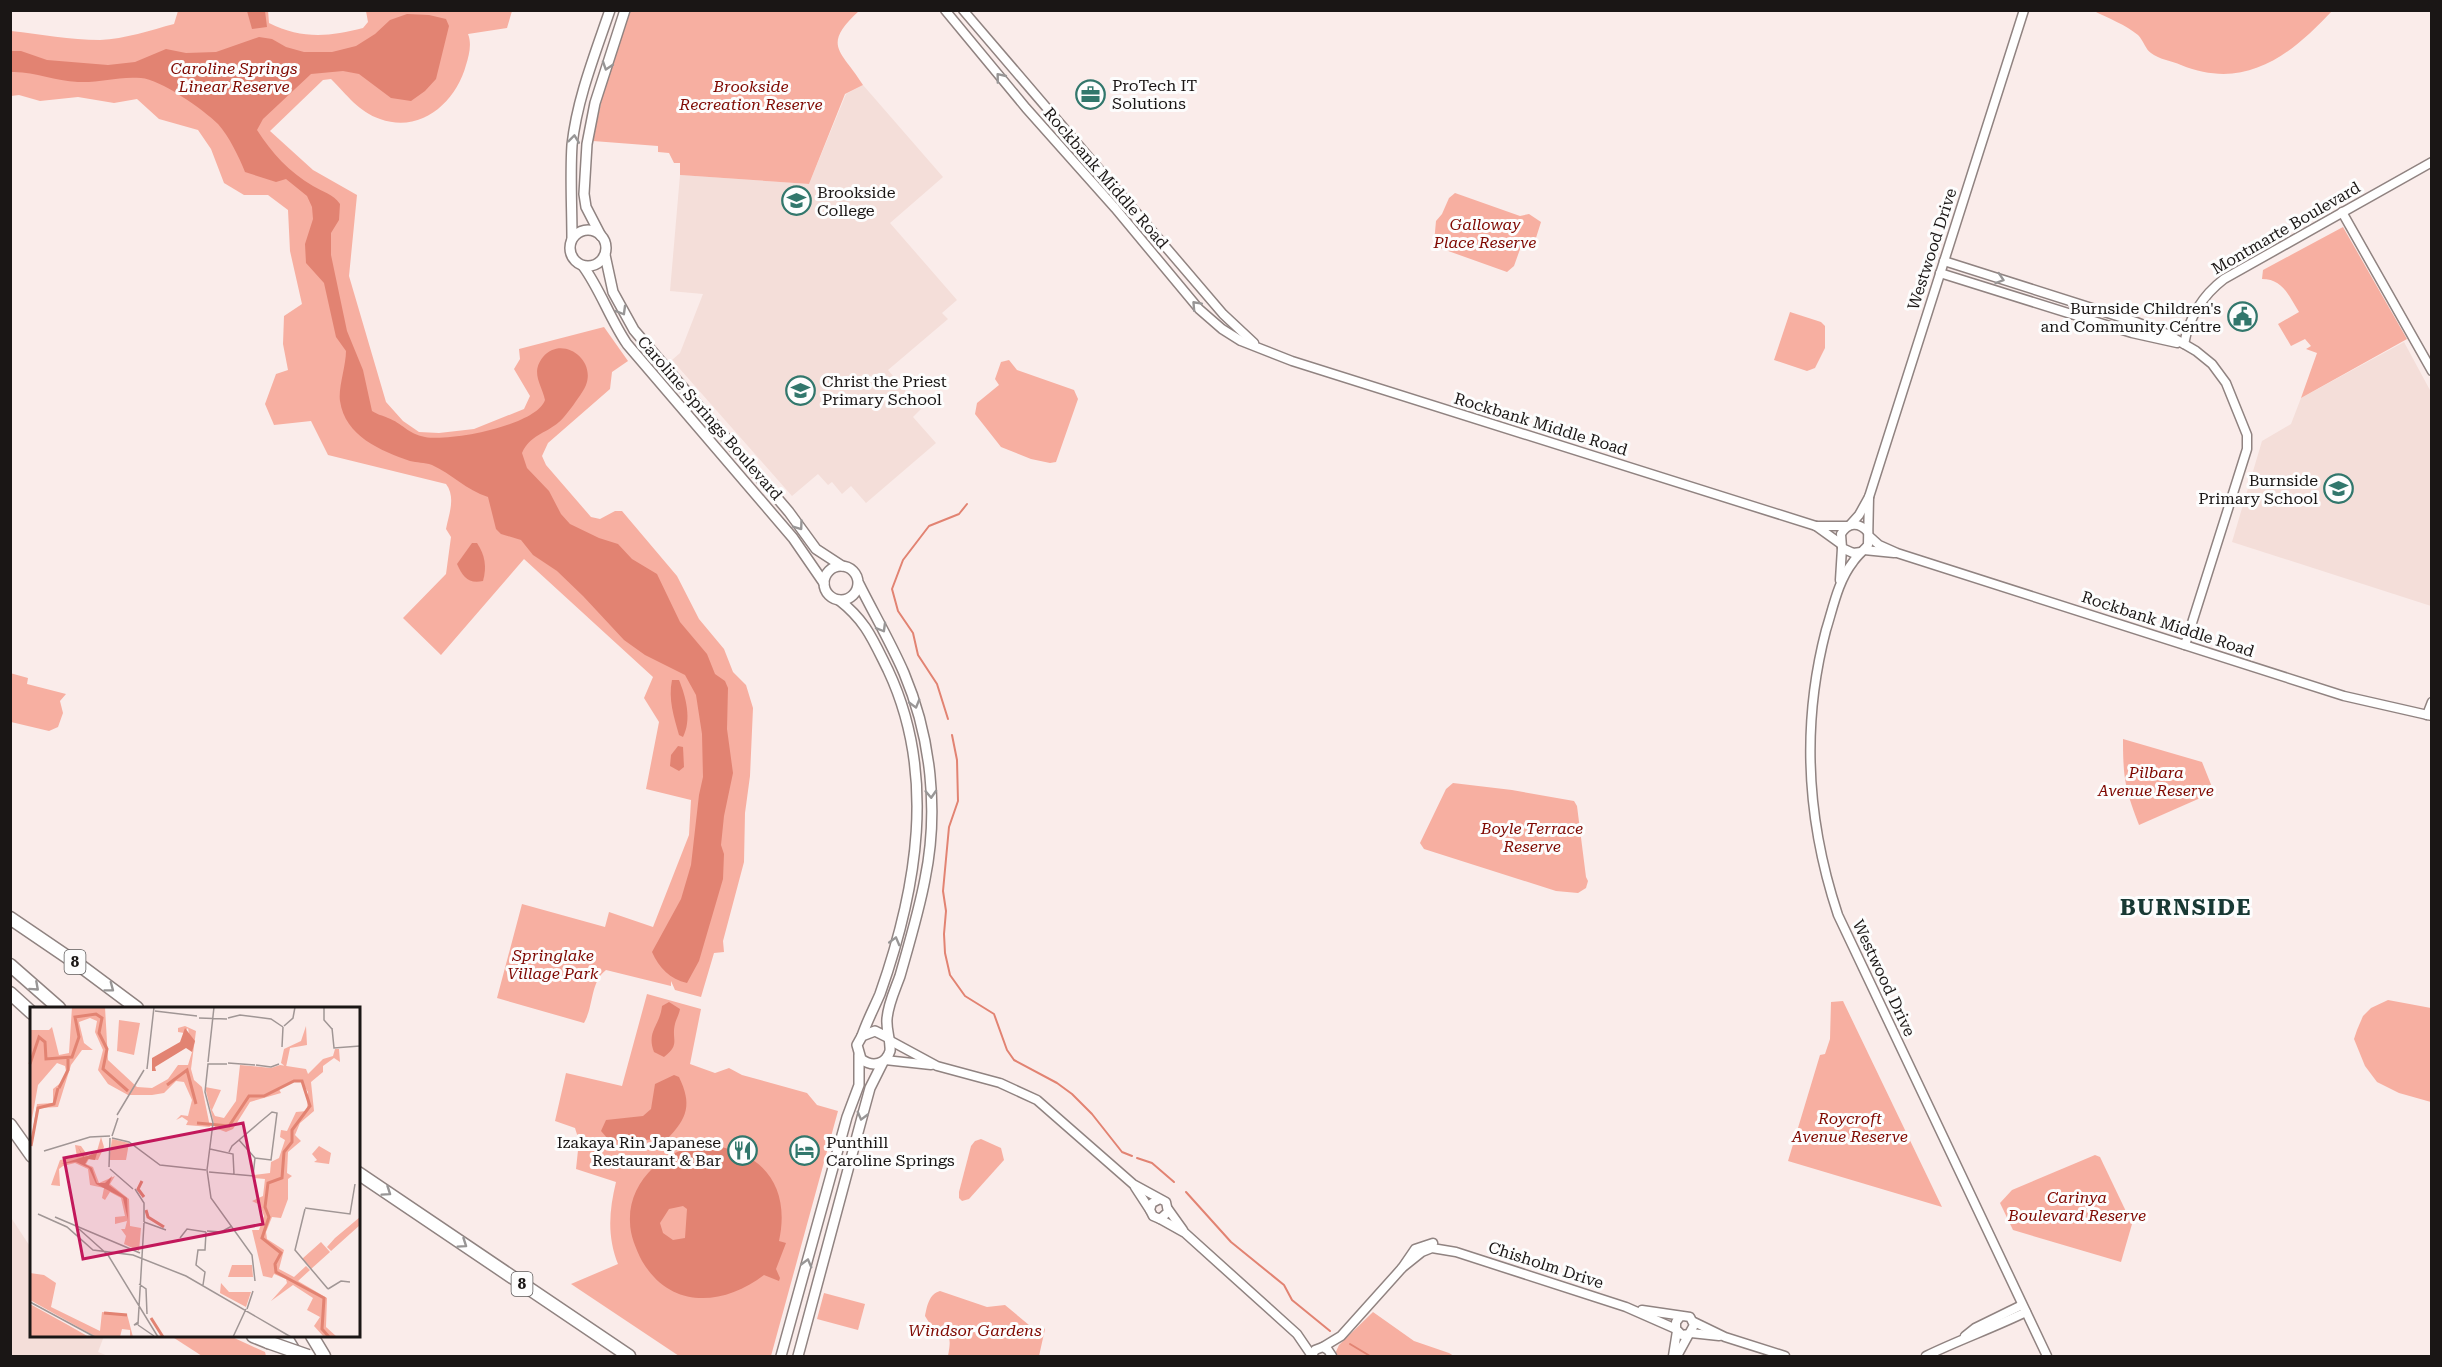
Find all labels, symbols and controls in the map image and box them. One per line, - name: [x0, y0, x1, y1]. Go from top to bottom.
- park label: Caroline Springs Linear Reserve: [171, 59, 297, 96]
- one-way arrow: [601, 60, 614, 71]
- one-way arrow: [997, 73, 1008, 84]
- place label: ProTech IT Solutions: [1112, 76, 1197, 113]
- park label: Brookside Recreation Reserve: [678, 77, 823, 114]
- office icon: ProTech IT Solutions: [1075, 78, 1107, 110]
- street label: Rockbank Middle Road: [1040, 104, 1172, 252]
- one-way arrow: [567, 134, 579, 143]
- street label: Montmarte Boulevard: [2208, 178, 2364, 278]
- place label: Brookside College: [817, 183, 896, 220]
- school or university icon: Brookside College: [780, 185, 812, 217]
- street label: Westwood Drive: [1903, 186, 1961, 312]
- park label: Galloway Place Reserve: [1433, 215, 1536, 252]
- one-way arrow: [1994, 272, 2005, 284]
- place label: Burnside Children's and Community Centre: [2040, 299, 2221, 336]
- one-way arrow: [1192, 301, 1203, 311]
- public building icon: Burnside Children's and Community Centre: [2226, 301, 2258, 333]
- one-way arrow: [615, 305, 626, 315]
- street label: Caroline Springs Boulevard: [634, 332, 786, 504]
- place label: Christ the Priest Primary School: [822, 372, 947, 409]
- school or university icon: Christ the Priest Primary School: [785, 374, 817, 406]
- street label: Rockbank Middle Road: [1452, 389, 1630, 459]
- place label: Burnside Primary School: [2198, 471, 2318, 508]
- school or university icon: Burnside Primary School: [2323, 473, 2355, 505]
- one-way arrow: [792, 520, 803, 531]
- street label: Rockbank Middle Road: [2079, 587, 2257, 661]
- one-way arrow: [875, 622, 886, 632]
- one-way arrow: [908, 698, 920, 709]
- park label: Pilbara Avenue Reserve: [2097, 763, 2214, 800]
- one-way arrow: [925, 790, 938, 799]
- park label: Boyle Terrace Reserve: [1480, 819, 1583, 856]
- district label: BURNSIDE: [2120, 895, 2252, 920]
- street label: Westwood Drive: [1849, 917, 1919, 1040]
- one-way arrow: [888, 936, 900, 947]
- park label: Springlake Village Park: [507, 946, 599, 983]
- road number: 8: [64, 950, 86, 974]
- one-way arrow: [28, 980, 39, 991]
- one-way arrow: [103, 980, 114, 991]
- inset map: [30, 1007, 360, 1337]
- park label: Roycroft Avenue Reserve: [1791, 1109, 1908, 1146]
- one-way arrow: [857, 1110, 869, 1121]
- place label: Izakaya Rin Japanese Restaurant & Bar: [557, 1133, 721, 1170]
- place label: Punthill Caroline Springs: [826, 1133, 955, 1170]
- restaurant icon: Izakaya Rin Japanese Restaurant & Bar: [726, 1135, 758, 1167]
- hotel icon: Punthill Caroline Springs: [789, 1135, 821, 1167]
- one-way arrow: [380, 1185, 391, 1196]
- park label: Carinya Boulevard Reserve: [2007, 1188, 2146, 1225]
- one-way arrow: [457, 1237, 468, 1248]
- street label: Chisholm Drive: [1486, 1237, 1606, 1293]
- one-way arrow: [800, 1259, 812, 1269]
- road number: 8: [512, 1272, 532, 1296]
- park label: Windsor Gardens: [908, 1321, 1042, 1340]

